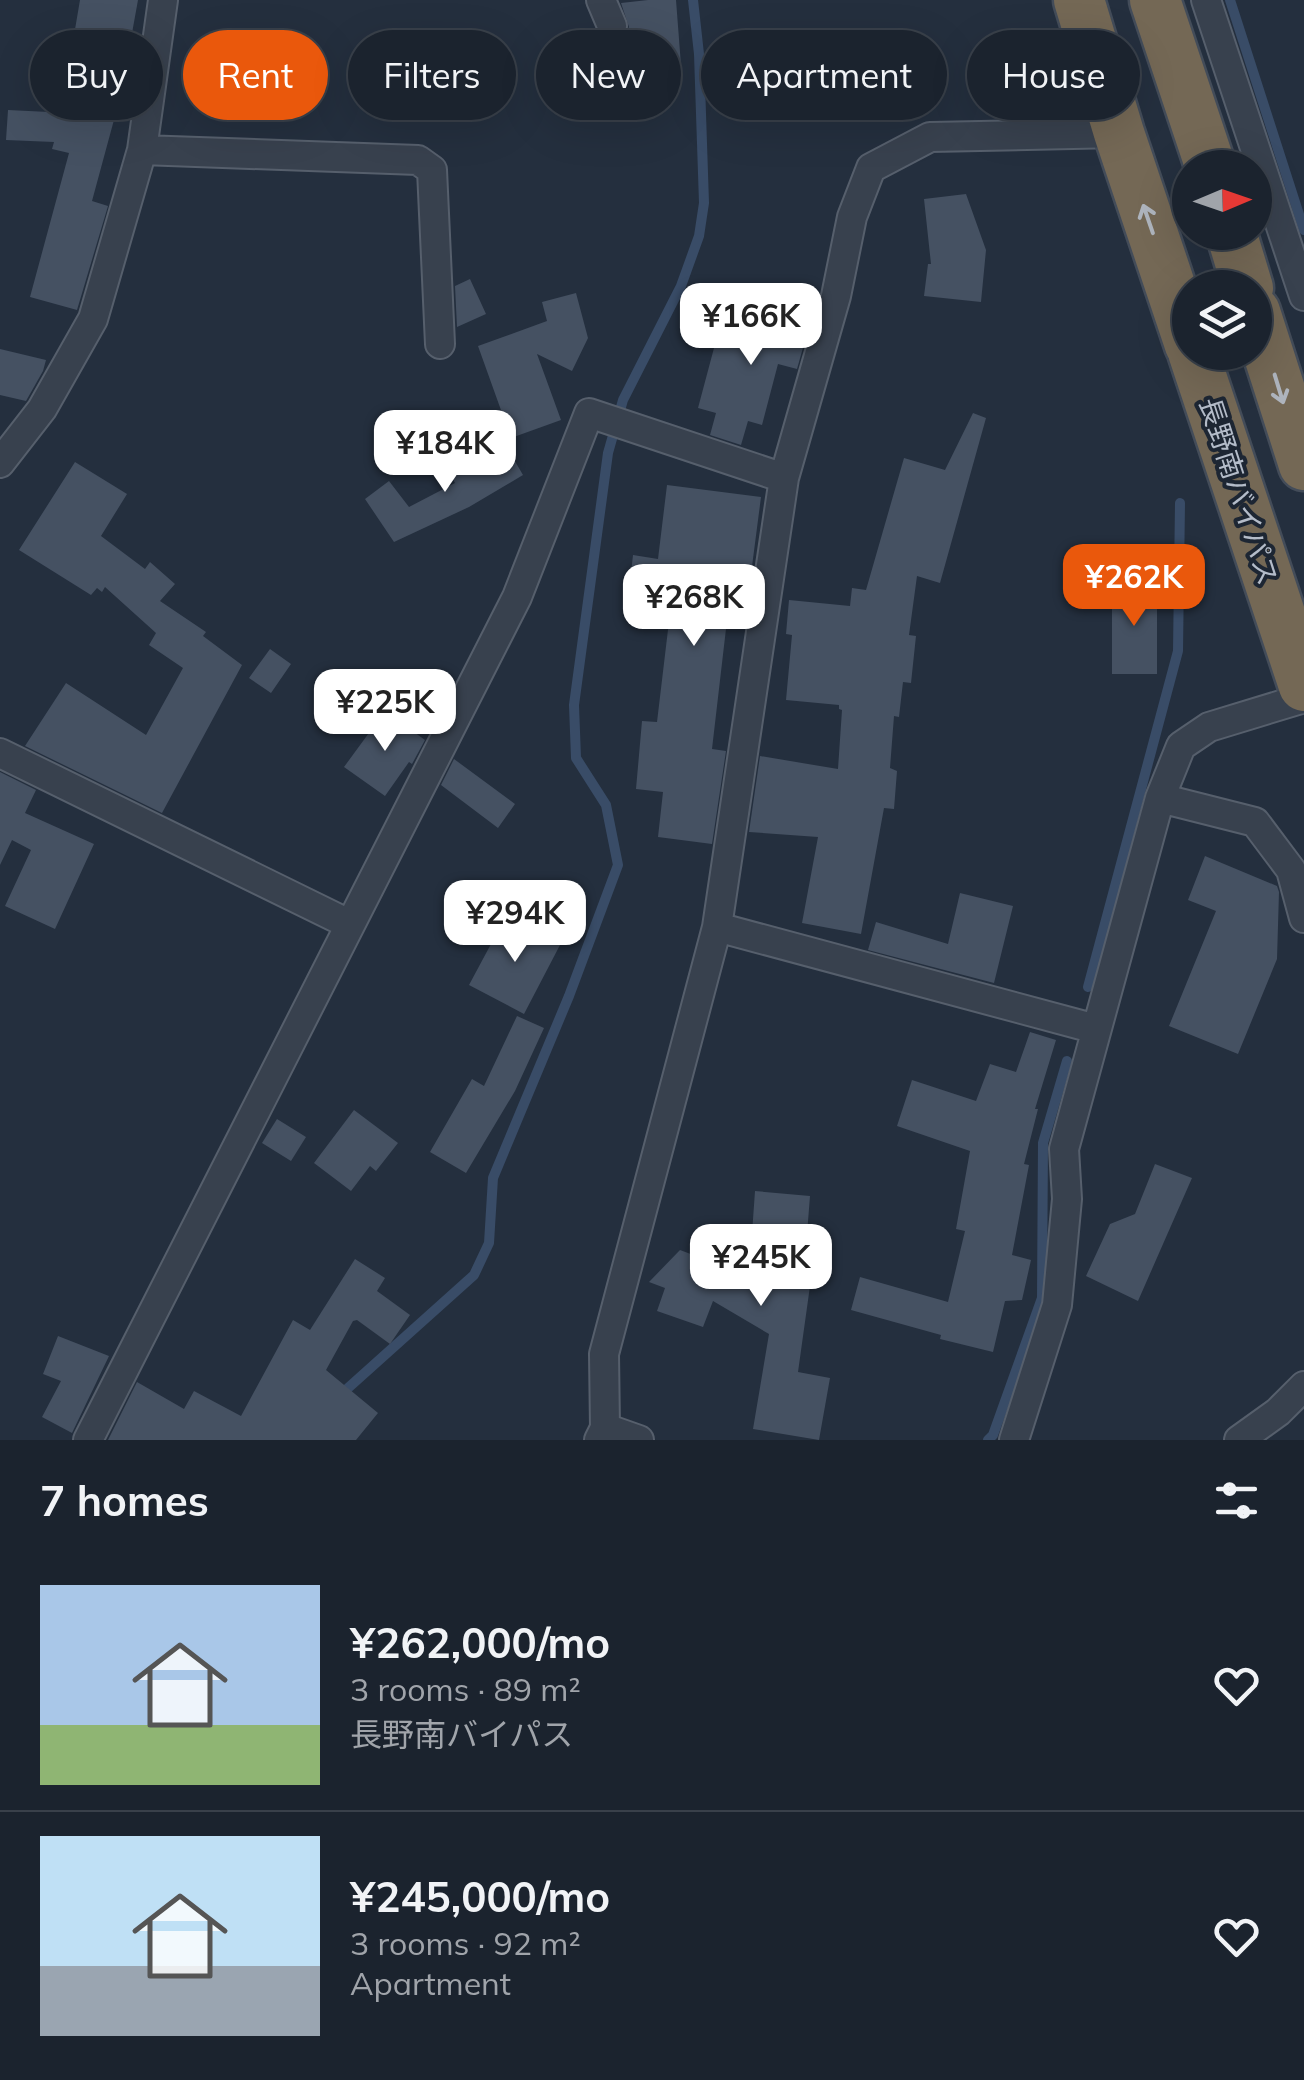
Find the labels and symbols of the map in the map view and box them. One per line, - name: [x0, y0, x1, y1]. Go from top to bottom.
- north arrow: [1172, 150, 1272, 250]
- one-way arrow: [1137, 204, 1155, 235]
- pin: ¥166K: [681, 283, 821, 368]
- one-way arrow: [1271, 372, 1289, 404]
- street label: 長野南バイパス: [1193, 392, 1286, 589]
- pin: ¥184K: [375, 410, 515, 495]
- pin: ¥262K: [1064, 544, 1204, 629]
- pin: ¥268K: [624, 564, 764, 649]
- pin: ¥225K: [315, 669, 455, 754]
- pin: ¥294K: [445, 880, 585, 965]
- pin: ¥245K: [691, 1224, 831, 1309]

